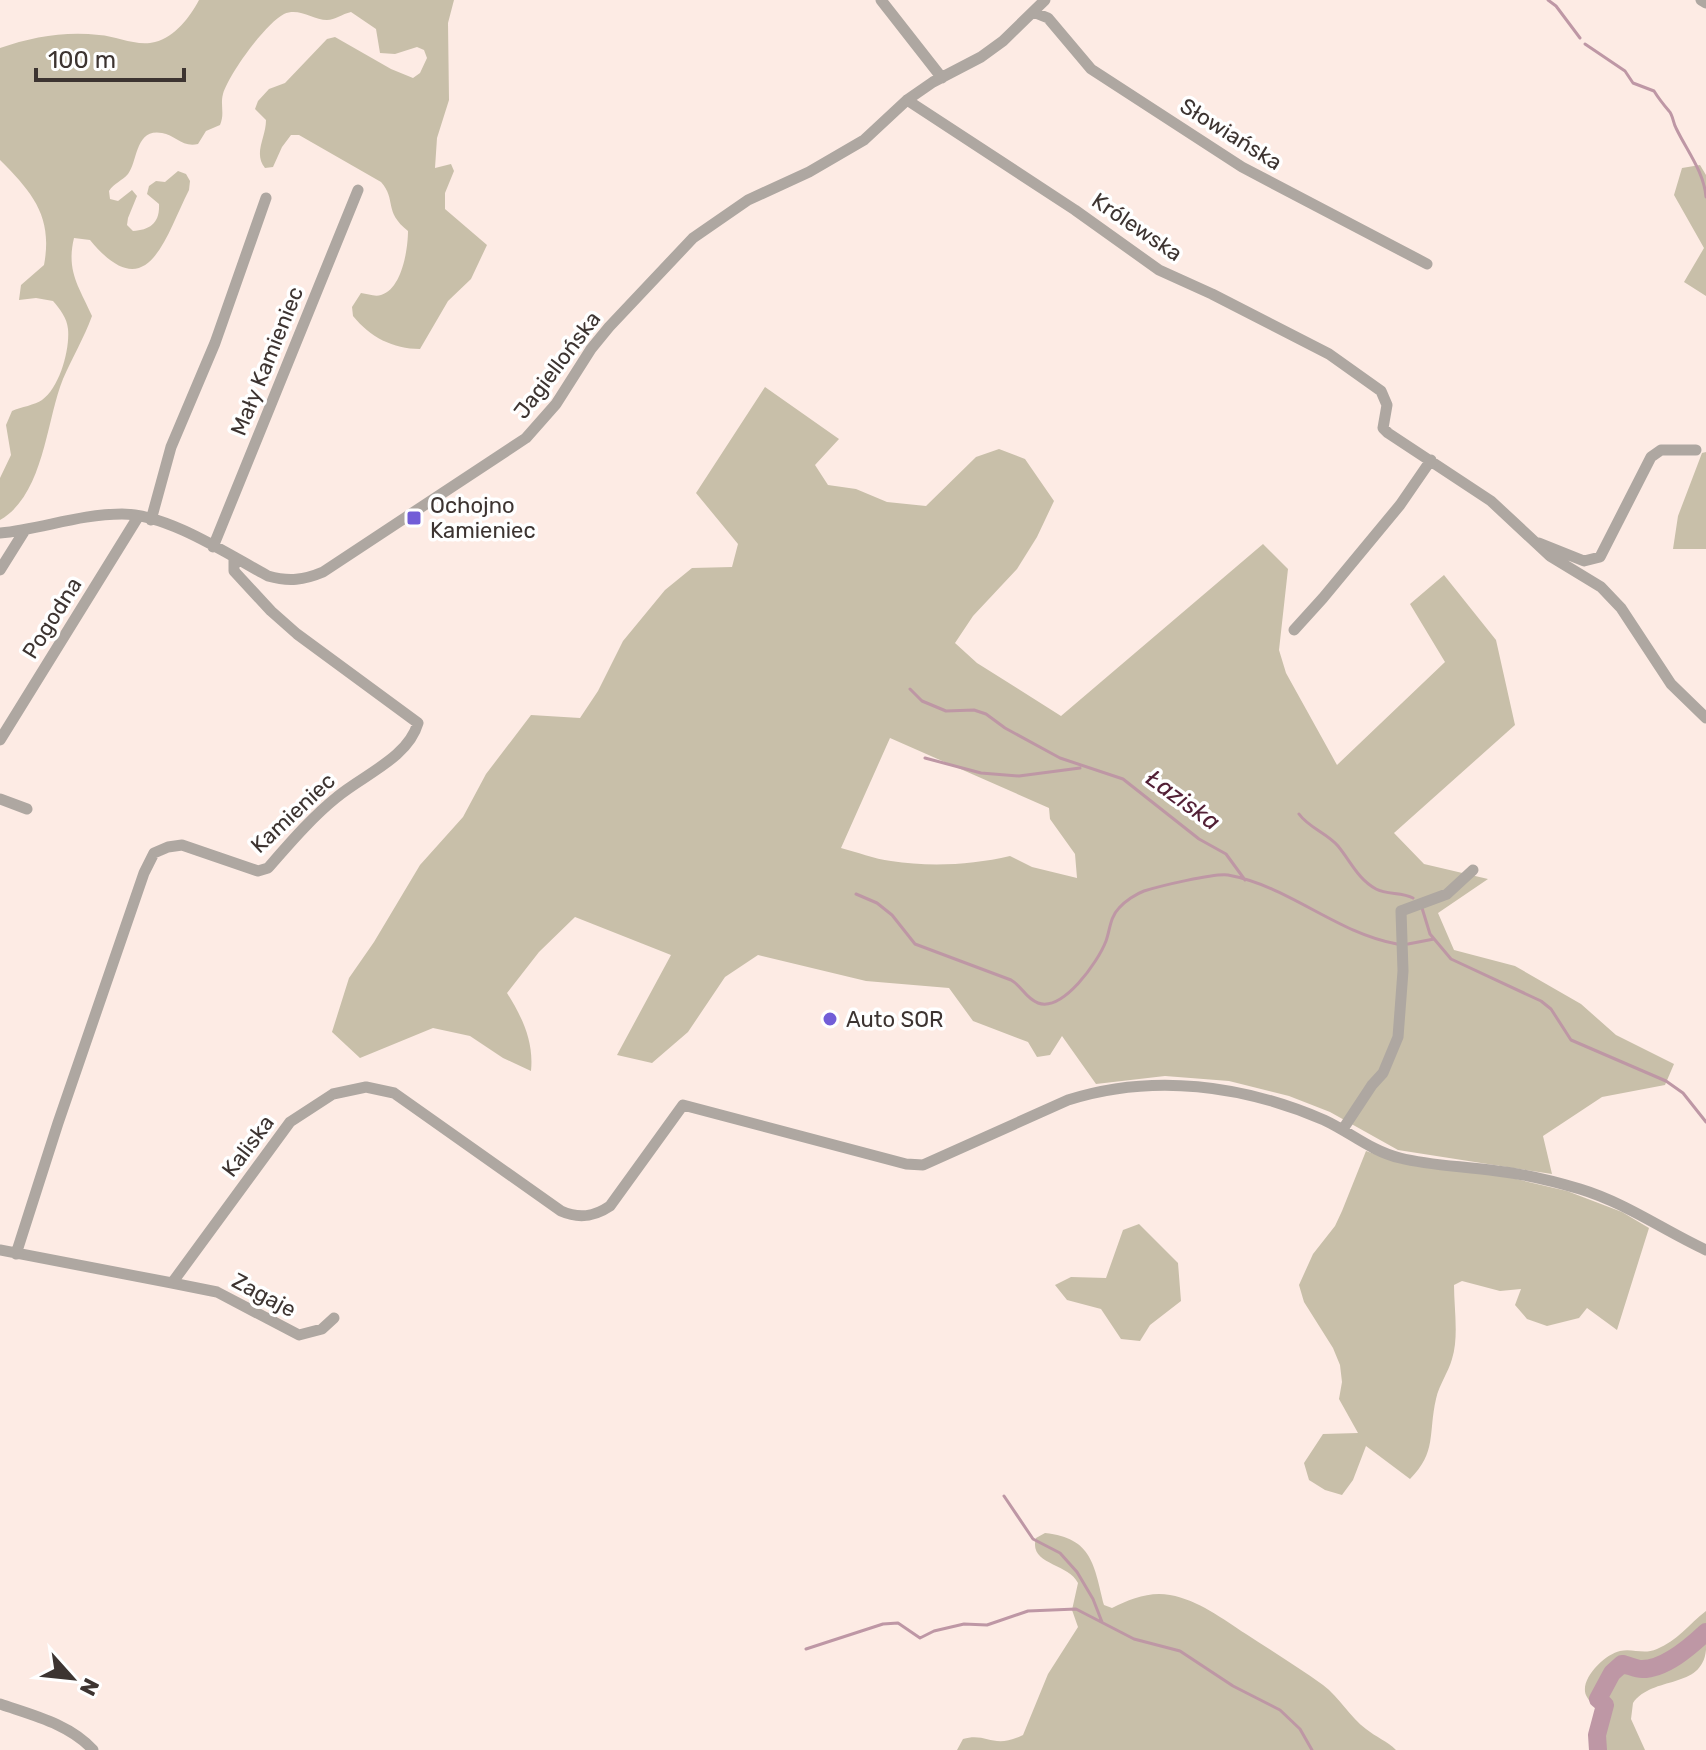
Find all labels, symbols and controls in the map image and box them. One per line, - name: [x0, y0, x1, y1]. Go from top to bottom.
- scale bar: [36, 32, 184, 82]
- text: 100 m: [48, 46, 116, 74]
- street label: Słowiańska: [1175, 92, 1287, 176]
- street label: Królewska: [1087, 187, 1187, 267]
- street label: Mały Kamieniec: [225, 283, 309, 439]
- street label: Jagiellońska: [508, 306, 606, 424]
- place label: Ochojno Kamieniec: [430, 492, 536, 544]
- marker: Ochojno Kamieniec: [405, 509, 423, 527]
- street label: Pogodna: [16, 572, 88, 664]
- water label: Łaziska: [1141, 764, 1225, 836]
- street label: Kamieniec: [245, 767, 341, 859]
- place label: Auto SOR: [846, 1006, 943, 1033]
- marker: Auto SOR: [821, 1010, 839, 1028]
- street label: Kaliska: [216, 1110, 280, 1182]
- street label: Zagaje: [227, 1267, 301, 1323]
- north arrow: [32, 1638, 112, 1718]
- text: N: [74, 1674, 105, 1700]

